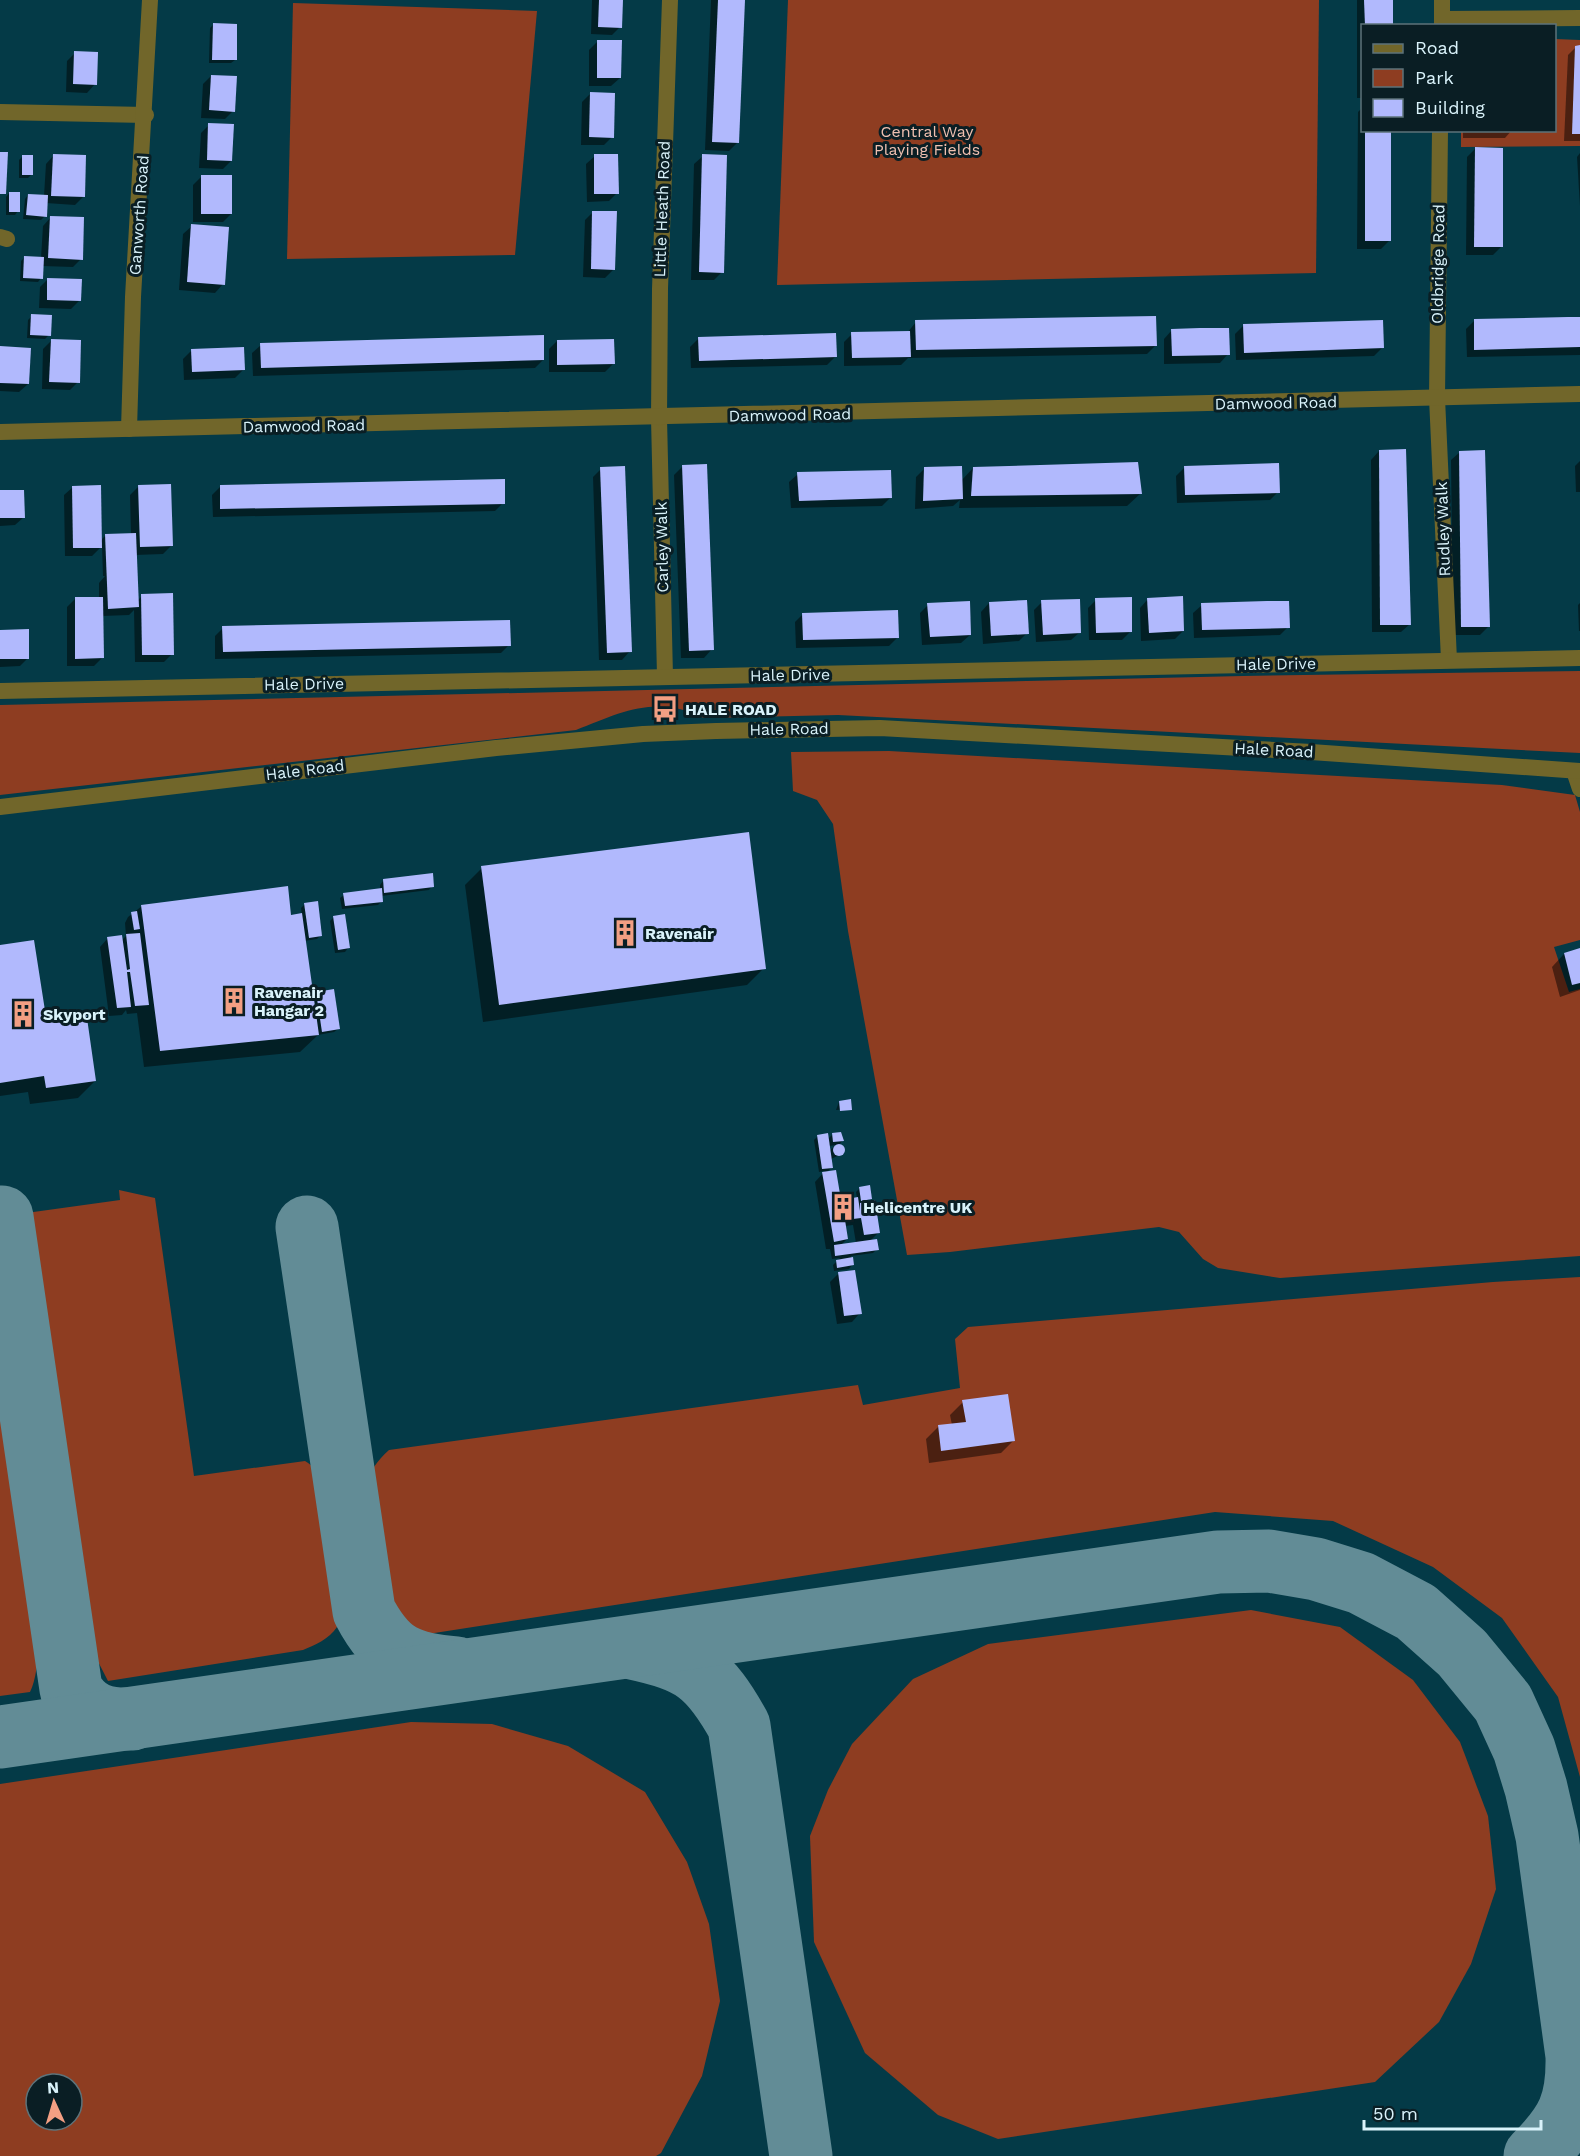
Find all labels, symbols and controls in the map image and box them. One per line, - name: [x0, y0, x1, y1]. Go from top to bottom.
- legend: [1361, 24, 1556, 132]
- text: Road: [1415, 37, 1459, 58]
- text: Park: [1415, 67, 1454, 88]
- text: Building: [1415, 97, 1485, 118]
- park label: Central Way Playing Fields: [874, 122, 980, 159]
- street label: Little Heath Road: [650, 140, 674, 278]
- street label: Ganworth Road: [125, 154, 153, 276]
- street label: Oldbridge Road: [1427, 204, 1449, 324]
- street label: Damwood Road: [1215, 392, 1337, 414]
- street label: Damwood Road: [729, 404, 851, 426]
- street label: Damwood Road: [243, 415, 365, 437]
- street label: Rudley Walk: [1432, 481, 1454, 577]
- street label: Carley Walk: [652, 501, 672, 593]
- street label: Hale Drive: [1236, 654, 1316, 674]
- street label: Hale Drive: [750, 665, 830, 685]
- street label: Hale Drive: [264, 674, 344, 694]
- bus stop icon: HALE ROAD: [650, 694, 680, 724]
- place label: HALE ROAD: [685, 700, 777, 719]
- street label: Hale Road: [749, 719, 829, 739]
- street label: Hale Road: [1234, 738, 1314, 762]
- street label: Hale Road: [264, 756, 346, 784]
- building icon: Ravenair: [610, 918, 640, 948]
- place label: Ravenair: [645, 924, 714, 943]
- place label: Ravenair Hangar 2: [254, 983, 324, 1020]
- building icon: Ravenair Hangar 2: [219, 986, 249, 1016]
- building icon: Skyport: [8, 999, 38, 1029]
- place label: Skyport: [43, 1005, 106, 1024]
- building icon: Helicentre UK: [828, 1192, 858, 1222]
- place label: Helicentre UK: [863, 1198, 972, 1217]
- north arrow: [24, 2072, 84, 2132]
- text: N: [46, 2078, 60, 2097]
- scale bar: [1364, 2093, 1541, 2131]
- text: 50 m: [1373, 2103, 1418, 2124]

